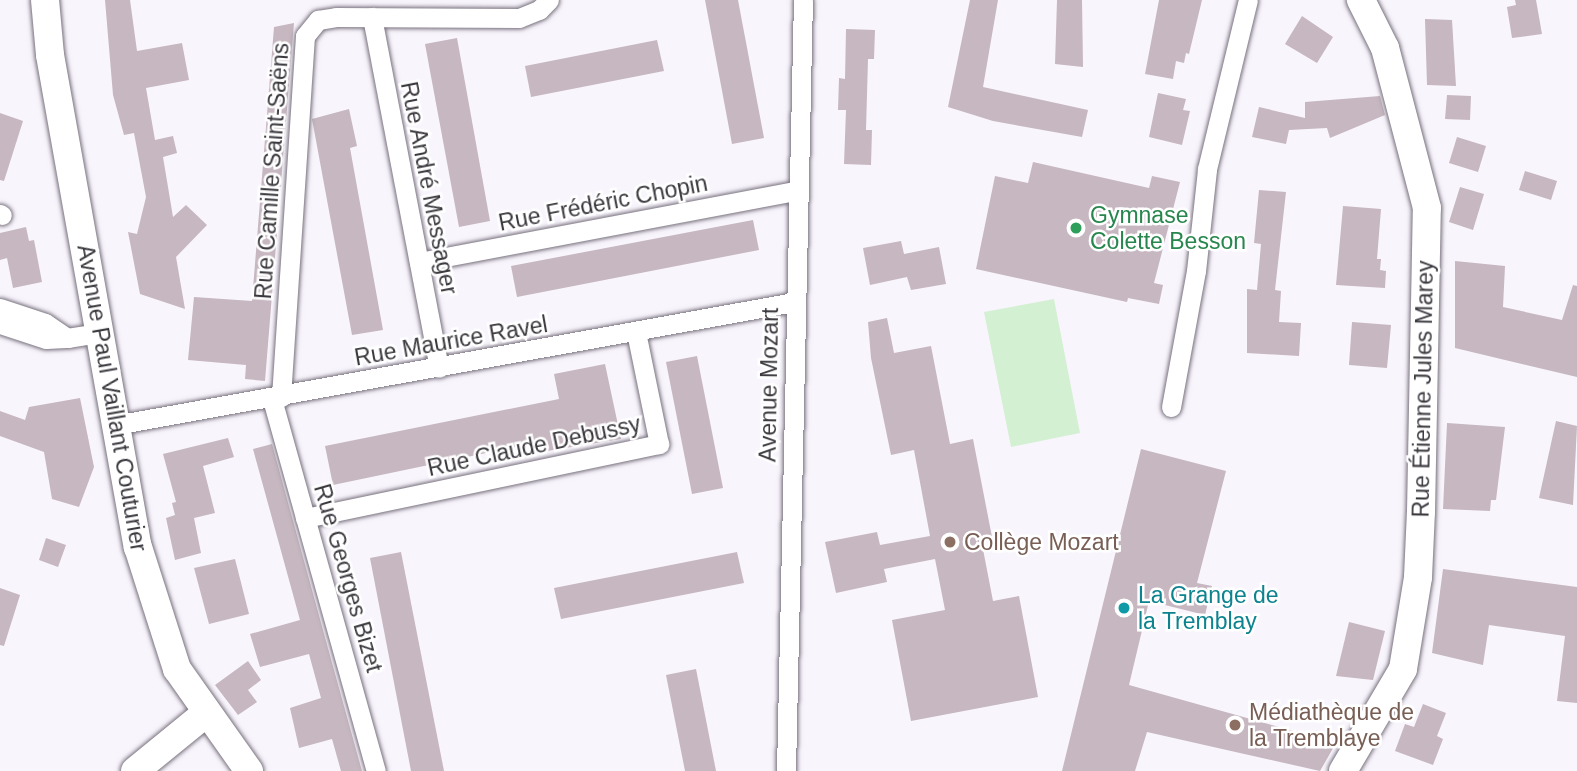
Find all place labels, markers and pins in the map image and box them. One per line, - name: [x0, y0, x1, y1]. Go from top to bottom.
- place label: Gymnase Colette Besson: [1090, 201, 1246, 255]
- marker: Gymnase Colette Besson: [1068, 220, 1084, 236]
- place label: Collège Mozart: [964, 528, 1119, 556]
- marker: Collège Mozart: [942, 534, 958, 550]
- place label: La Grange de la Tremblay: [1138, 581, 1279, 635]
- marker: La Grange de la Tremblay: [1116, 600, 1132, 616]
- place label: Médiathèque de la Tremblaye: [1249, 698, 1414, 752]
- marker: Médiathèque de la Tremblaye: [1227, 717, 1243, 733]

